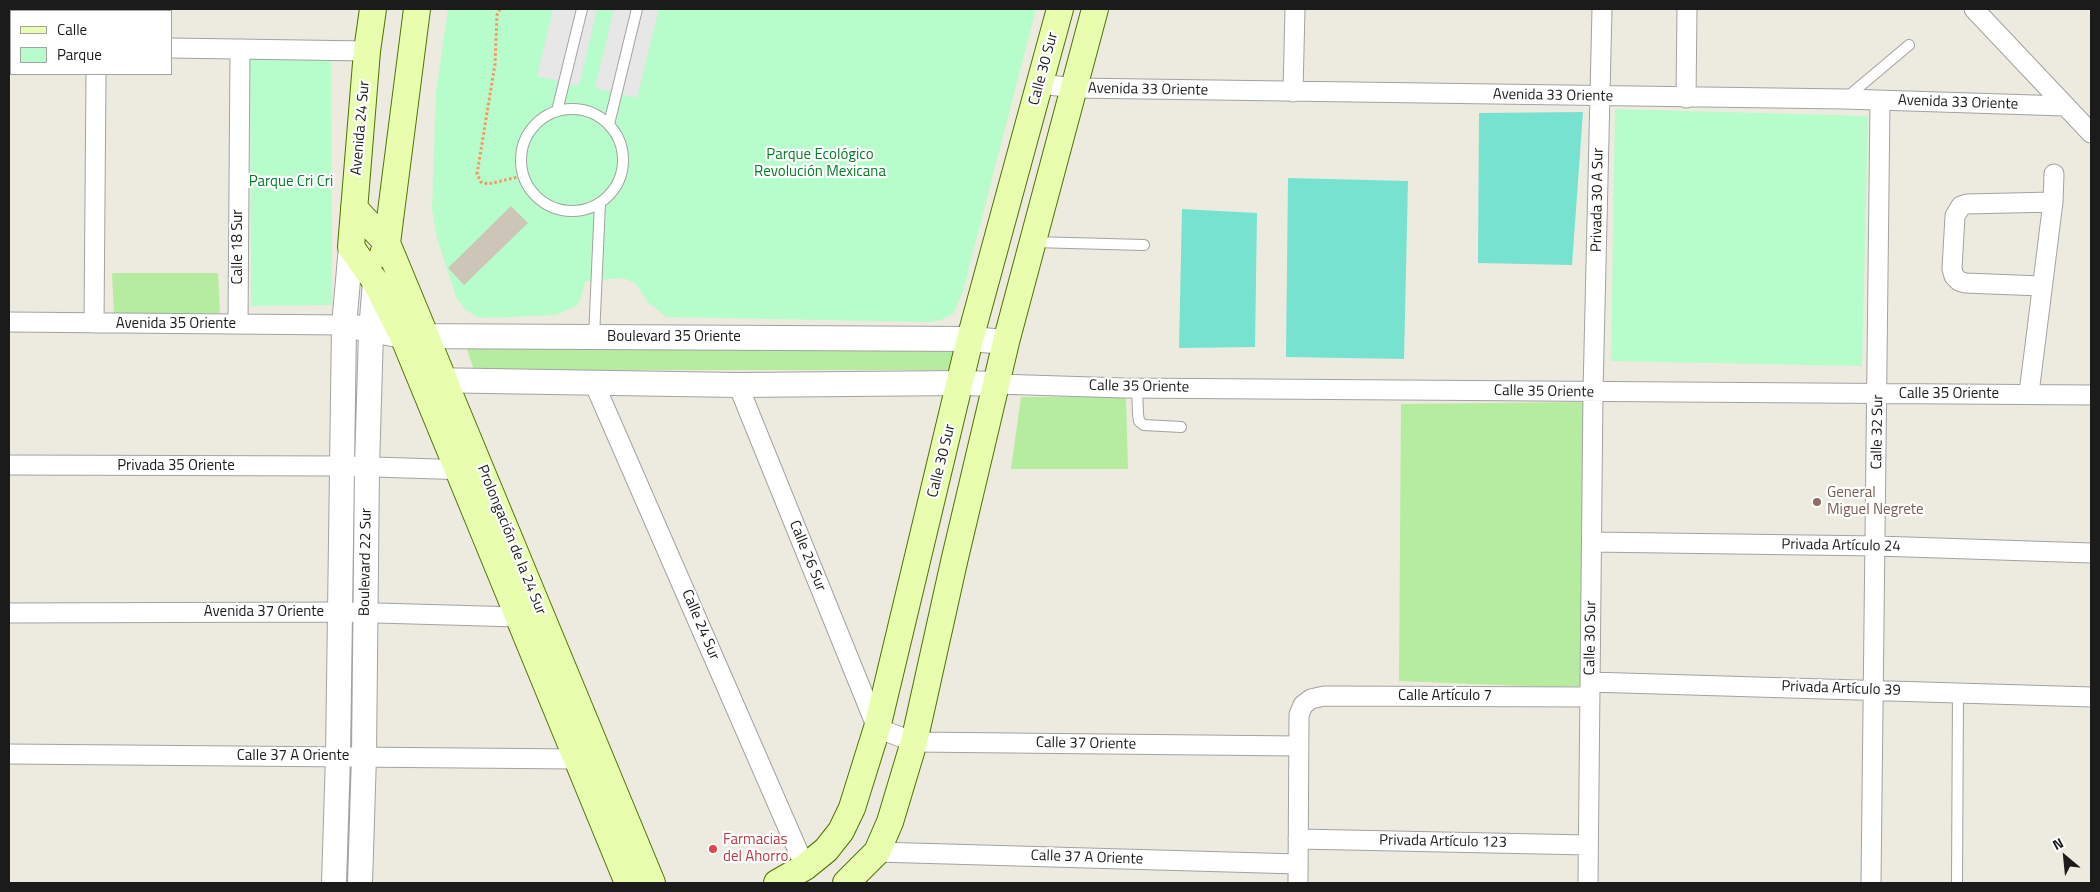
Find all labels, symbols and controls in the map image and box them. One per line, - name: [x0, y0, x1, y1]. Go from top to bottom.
- legend: [10, 10, 172, 75]
- text: Calle: [57, 18, 87, 41]
- street label: Calle 30 Sur: [1026, 31, 1062, 107]
- text: Parque: [57, 43, 102, 66]
- street label: Avenida 24 Sur: [348, 80, 374, 176]
- street label: Avenida 33 Oriente: [1088, 80, 1208, 100]
- street label: Avenida 33 Oriente: [1493, 86, 1613, 106]
- street label: Avenida 33 Oriente: [1898, 92, 2018, 114]
- park label: Parque Ecológico Revolución Mexicana: [754, 146, 886, 181]
- street label: Privada 30 A Sur: [1588, 148, 1608, 252]
- park label: Parque Cri Cri: [249, 173, 333, 191]
- street label: Calle 18 Sur: [229, 210, 247, 284]
- street label: Avenida 35 Oriente: [116, 315, 236, 333]
- street label: Boulevard 35 Oriente: [607, 328, 741, 346]
- street label: Calle 35 Oriente: [1089, 377, 1189, 397]
- street label: Calle 35 Oriente: [1494, 382, 1594, 402]
- street label: Calle 35 Oriente: [1899, 385, 1999, 403]
- street label: Calle 32 Sur: [1868, 394, 1888, 470]
- street label: Calle 30 Sur: [924, 423, 960, 499]
- street label: Privada 35 Oriente: [117, 457, 235, 475]
- street label: Prolongación de la 24 Sur: [473, 462, 549, 618]
- place label: General Miguel Negrete: [1827, 484, 1924, 519]
- marker: General Miguel Negrete: [1811, 496, 1823, 508]
- street label: Boulevard 22 Sur: [356, 508, 376, 616]
- street label: Calle 26 Sur: [785, 518, 829, 594]
- street label: Privada Artículo 24: [1781, 536, 1901, 556]
- street label: Calle 24 Sur: [677, 587, 723, 663]
- street label: Calle 30 Sur: [1581, 600, 1601, 676]
- street label: Avenida 37 Oriente: [204, 603, 324, 621]
- street label: Privada Artículo 39: [1781, 678, 1901, 700]
- street label: Calle Artículo 7: [1398, 687, 1492, 705]
- street label: Calle 37 Oriente: [1036, 734, 1136, 754]
- street label: Calle 37 A Oriente: [237, 747, 349, 765]
- place label: Farmacias del Ahorro: [723, 831, 788, 866]
- street label: Privada Artículo 123: [1379, 832, 1507, 852]
- north arrow: [2040, 832, 2090, 882]
- text: N: [2049, 832, 2067, 855]
- marker: Farmacias del Ahorro: [707, 843, 719, 855]
- street label: Calle 37 A Oriente: [1030, 847, 1144, 869]

